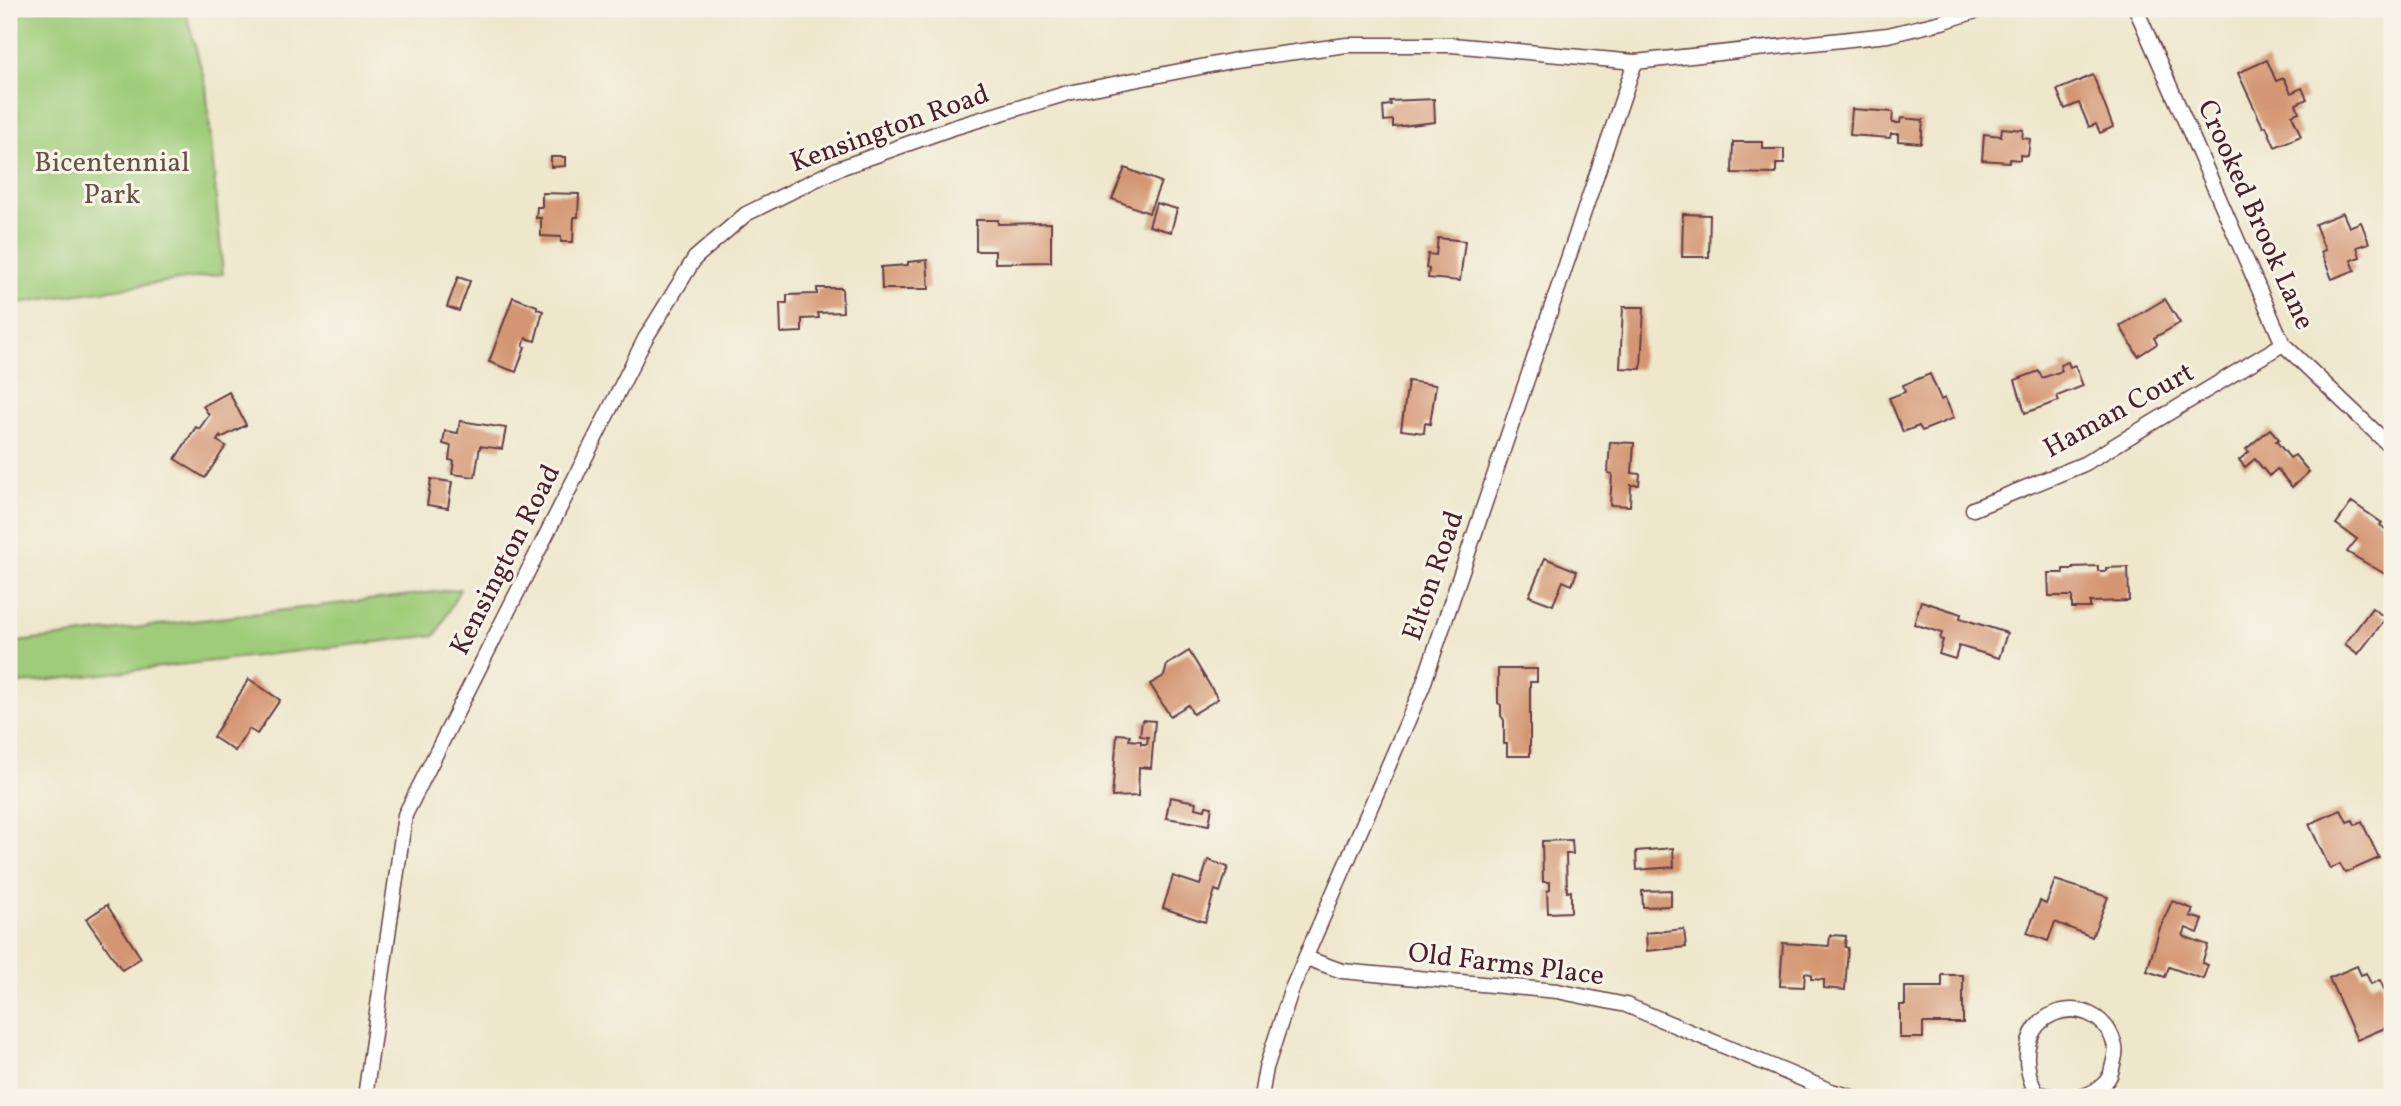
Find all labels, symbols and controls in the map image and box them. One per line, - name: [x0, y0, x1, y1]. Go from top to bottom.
- street label: Kensington Road: [785, 75, 995, 183]
- street label: Crooked Brook Lane: [2187, 94, 2323, 336]
- park label: Bicentennial Park: [34, 144, 190, 215]
- street label: Haman Court: [2037, 354, 2201, 468]
- street label: Kensington Road: [441, 458, 571, 662]
- street label: Elton Road: [1394, 506, 1474, 646]
- street label: Old Farms Place: [1406, 934, 1606, 996]

